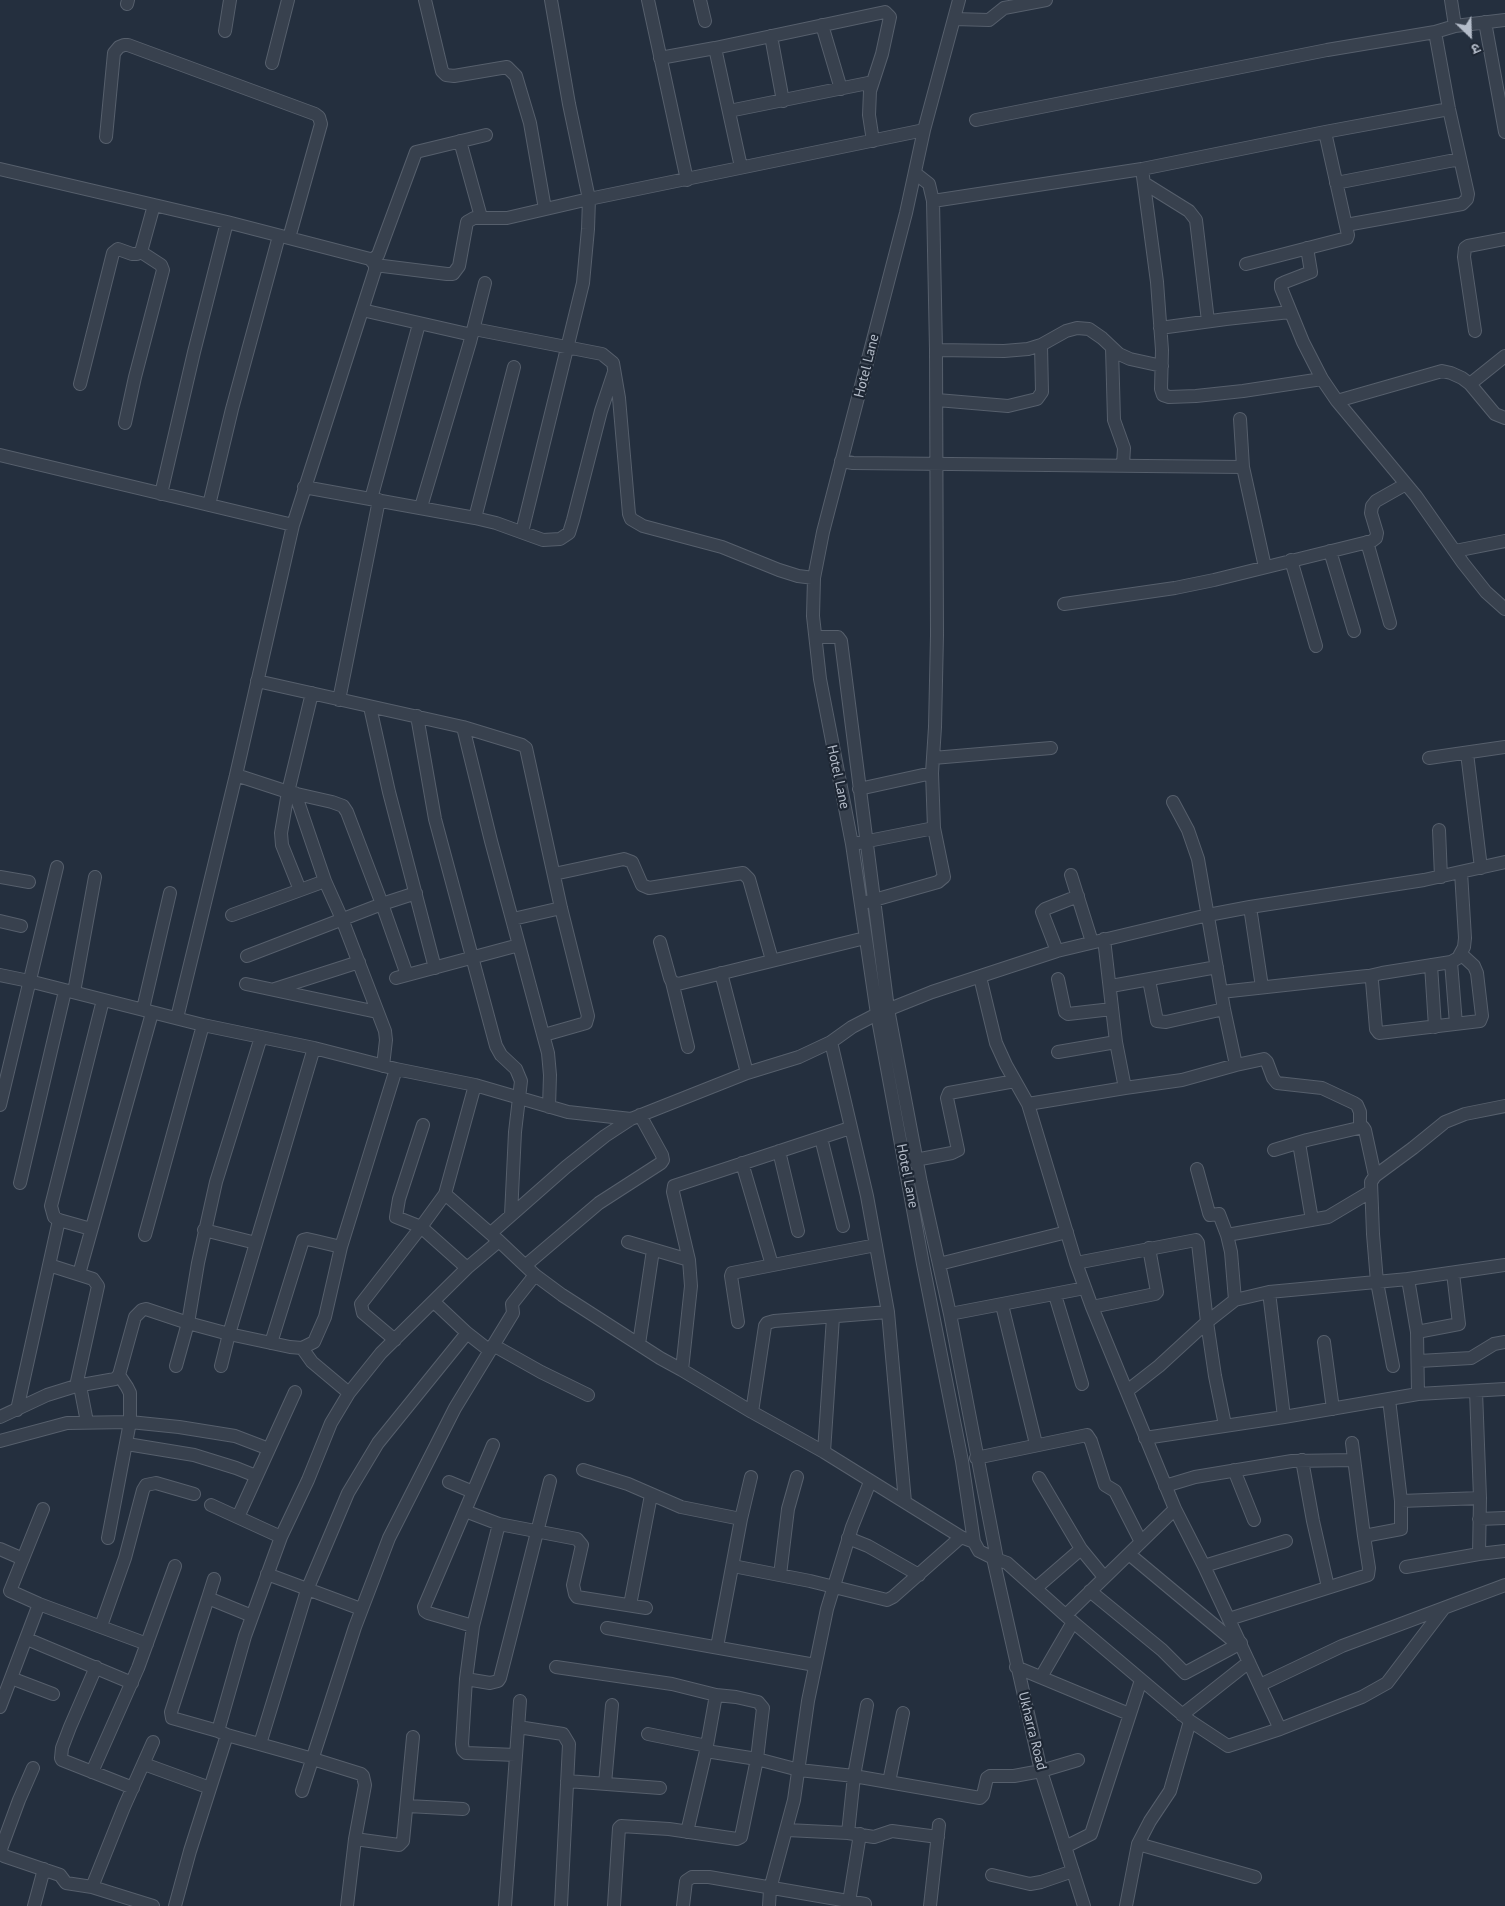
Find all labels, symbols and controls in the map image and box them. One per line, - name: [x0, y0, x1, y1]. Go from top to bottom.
- north arrow: [1445, 10, 1495, 60]
- text: उ: [1469, 39, 1484, 59]
- street label: Hotel Lane: [851, 332, 883, 400]
- street label: Hotel Lane: [823, 743, 853, 811]
- street label: Hotel Lane: [893, 1142, 921, 1210]
- street label: Ukharra Road: [1014, 1690, 1050, 1772]

